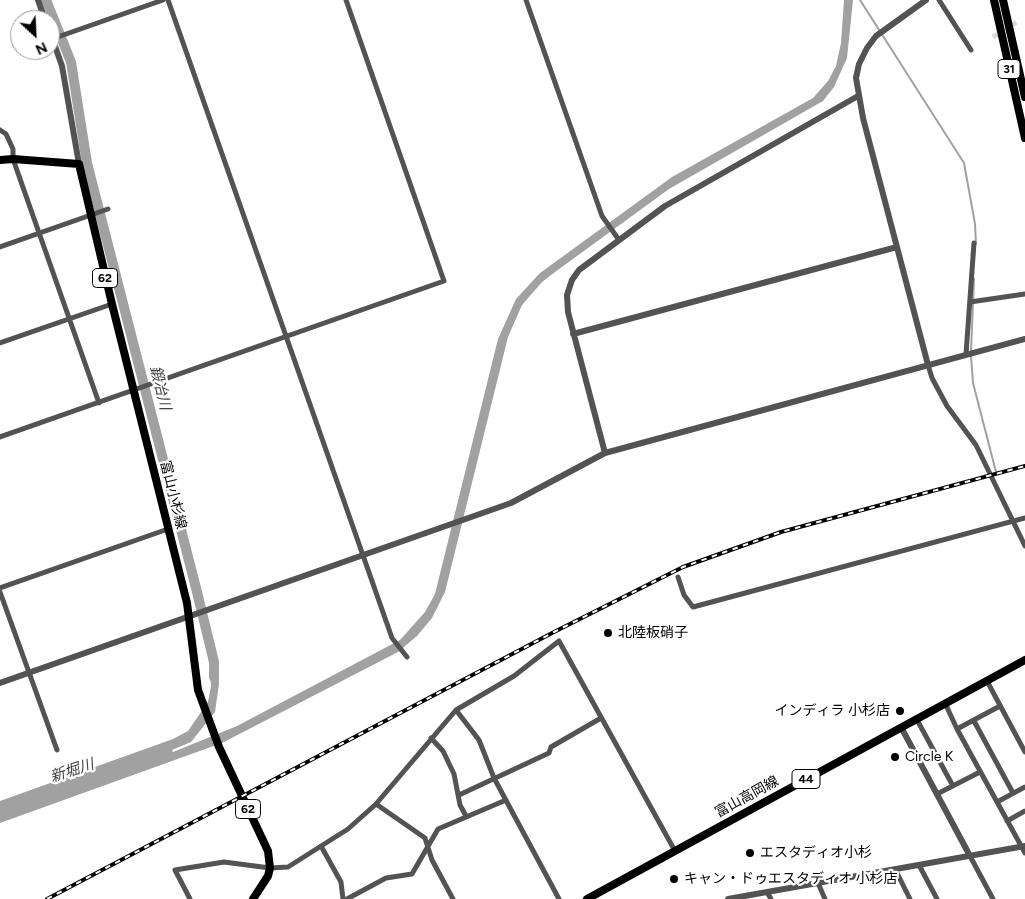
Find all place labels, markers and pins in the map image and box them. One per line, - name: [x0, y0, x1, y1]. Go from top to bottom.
- place label: 北陸板硝子: [618, 625, 688, 641]
- marker: 北陸板硝子: [602, 627, 614, 639]
- place label: インディラ 小杉店: [775, 703, 890, 719]
- marker: インディラ 小杉店: [894, 705, 906, 717]
- place label: Circle K: [905, 749, 953, 765]
- marker: Circle K: [889, 751, 901, 763]
- place label: エスタディオ小杉: [760, 845, 872, 861]
- marker: エスタディオ小杉: [744, 847, 756, 859]
- place label: キャン・ドゥエスタディオ 小杉店: [684, 871, 897, 887]
- marker: キャン・ドゥエスタディオ 小杉店: [668, 873, 680, 885]

